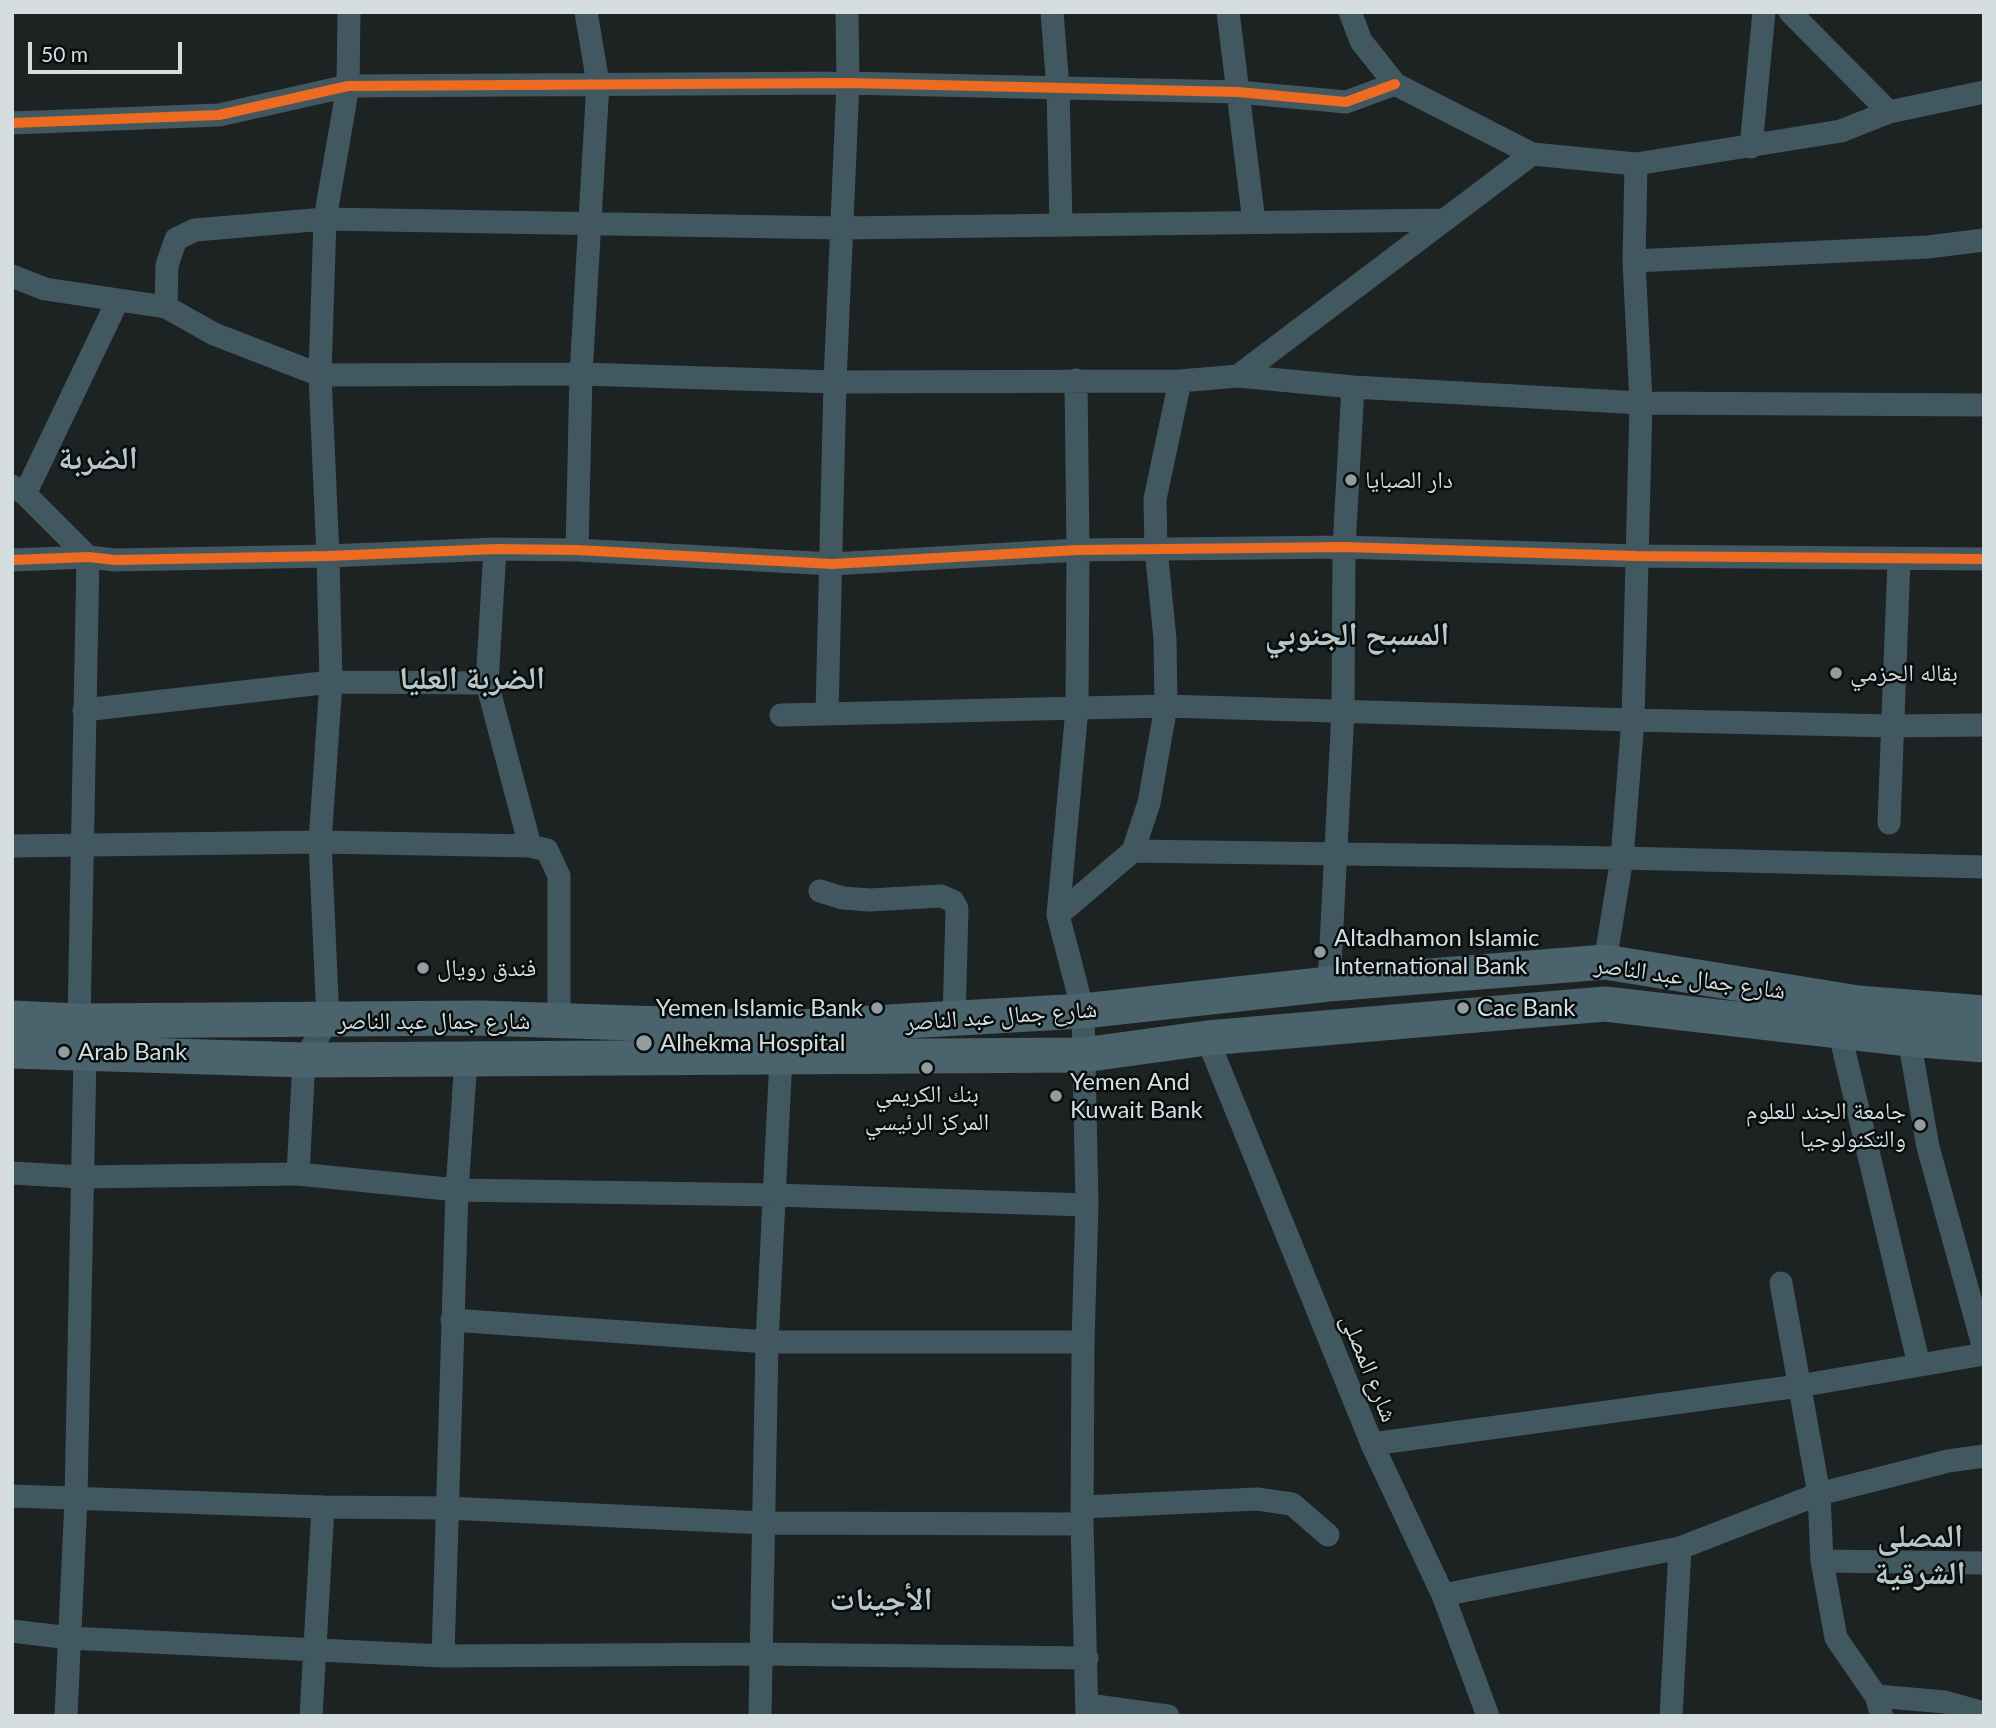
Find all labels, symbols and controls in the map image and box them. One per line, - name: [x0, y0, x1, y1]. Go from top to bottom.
- scale bar: [32, 28, 186, 72]
- text: 50 m: [41, 41, 88, 66]
- district label: الضربة: [58, 440, 138, 478]
- place label: دار الصبايا: [1365, 466, 1453, 494]
- marker: دار الصبايا: [1343, 472, 1359, 488]
- district label: المسبح الجنوبي: [1265, 616, 1449, 654]
- place label: بقاله الحزمي: [1850, 659, 1958, 687]
- district label: الضربة العليا: [399, 660, 545, 698]
- marker: بقاله الحزمي: [1828, 665, 1844, 681]
- place label: Altadhamon Islamic International Bank: [1334, 924, 1539, 980]
- marker: Altadhamon Islamic International Bank: [1312, 944, 1328, 960]
- street label: شارع جمال عبد الناصر: [1593, 950, 1787, 1006]
- place label: فندق رويال: [437, 954, 536, 982]
- marker: فندق رويال: [415, 960, 431, 976]
- place label: Yemen Islamic Bank: [656, 994, 863, 1022]
- place label: Cac Bank: [1477, 994, 1575, 1022]
- street label: شارع جمال عبد الناصر: [904, 995, 1098, 1037]
- marker: Yemen Islamic Bank: [869, 1000, 885, 1016]
- marker: Cac Bank: [1455, 1000, 1471, 1016]
- street label: شارع جمال عبد الناصر: [338, 1007, 530, 1035]
- place label: Alhekma Hospital: [660, 1029, 845, 1057]
- marker: Alhekma Hospital: [634, 1033, 654, 1053]
- place label: Arab Bank: [78, 1038, 187, 1066]
- marker: Arab Bank: [56, 1044, 72, 1060]
- marker: بنك الكريمي المركز الرئيسي: [919, 1060, 935, 1076]
- place label: Yemen And Kuwait Bank: [1070, 1068, 1203, 1124]
- place label: بنك الكريمي المركز الرئيسي: [865, 1080, 989, 1136]
- marker: Yemen And Kuwait Bank: [1048, 1088, 1064, 1104]
- place label: جامعة الجند للعلوم والتكنولوجيا: [1746, 1097, 1906, 1153]
- marker: جامعة الجند للعلوم والتكنولوجيا: [1912, 1117, 1928, 1133]
- street label: شارع المصلى: [1334, 1310, 1404, 1426]
- district label: المصلى الشرقية: [1874, 1518, 1966, 1593]
- district label: الأجينات: [829, 1581, 933, 1619]

